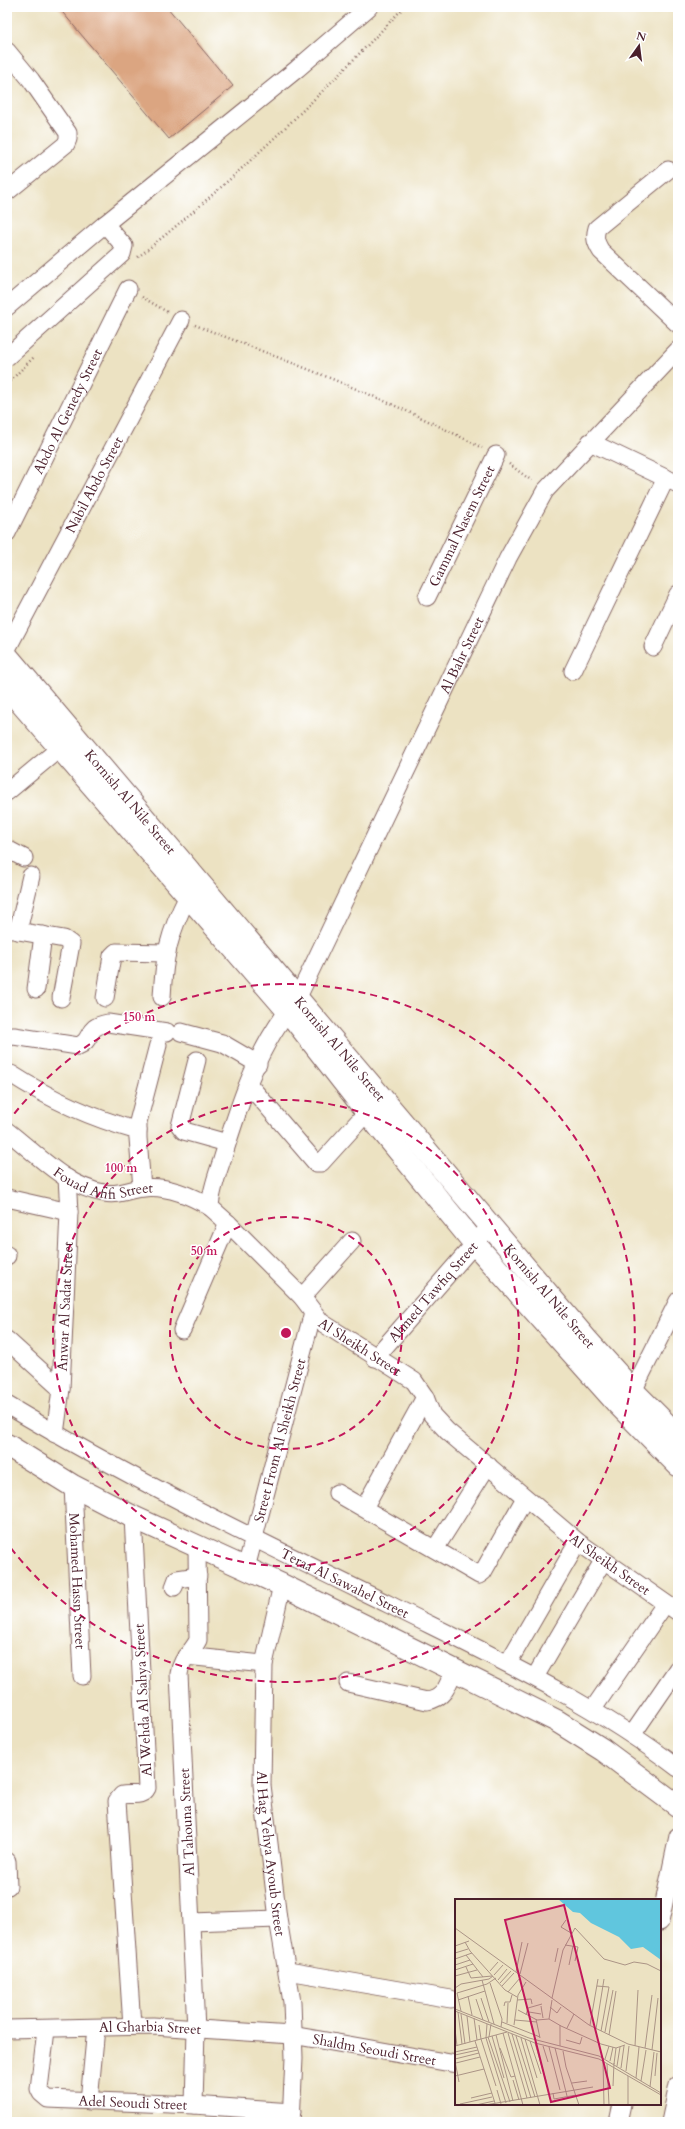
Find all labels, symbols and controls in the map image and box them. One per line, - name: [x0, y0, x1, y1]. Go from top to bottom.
- north arrow: [619, 26, 659, 66]
- text: N: [635, 28, 648, 45]
- street label: Abdo Al Genedy Street: [28, 345, 107, 477]
- street label: Nabil Abdo Street: [61, 432, 128, 536]
- street label: Gammal Nasem Street: [424, 462, 499, 590]
- street label: Al Bahr Street: [435, 613, 488, 697]
- street label: Kornish Al Nile Street: [81, 745, 181, 858]
- street label: Kornish Al Nile Street: [290, 992, 390, 1106]
- text: 150 m: [123, 1009, 156, 1025]
- text: 100 m: [105, 1160, 138, 1176]
- street label: Fouad Afifi Street: [50, 1163, 153, 1203]
- street label: Ahmed Tawfiq Street: [384, 1237, 482, 1346]
- street label: Kornish Al Nile Street: [500, 1240, 600, 1353]
- street label: Anwar Al Sadat Street: [52, 1241, 77, 1372]
- text: 50 m: [191, 1243, 218, 1259]
- street label: Al Sheikh Street: [315, 1313, 406, 1381]
- centre of rings: [279, 1326, 293, 1340]
- street label: Street From Al Sheikh Street: [249, 1356, 310, 1524]
- street label: Mohamed Hassn Street: [65, 1512, 90, 1650]
- street label: Al Sheikh Street: [565, 1529, 655, 1600]
- street label: Teraa Al Sawahel Street: [278, 1544, 413, 1623]
- street label: Al Wehda Al Sahya Street: [129, 1623, 156, 1777]
- street label: Al Tahouna Street: [175, 1767, 199, 1876]
- street label: Al Hag Yehya Ayoub Street: [253, 1771, 290, 1938]
- inset map: [455, 1899, 661, 2105]
- street label: Al Gharbia Street: [99, 2016, 202, 2039]
- street label: Shaldm Seoudi Street: [311, 2029, 438, 2070]
- street label: Adel Seoudi Street: [78, 2091, 188, 2114]

